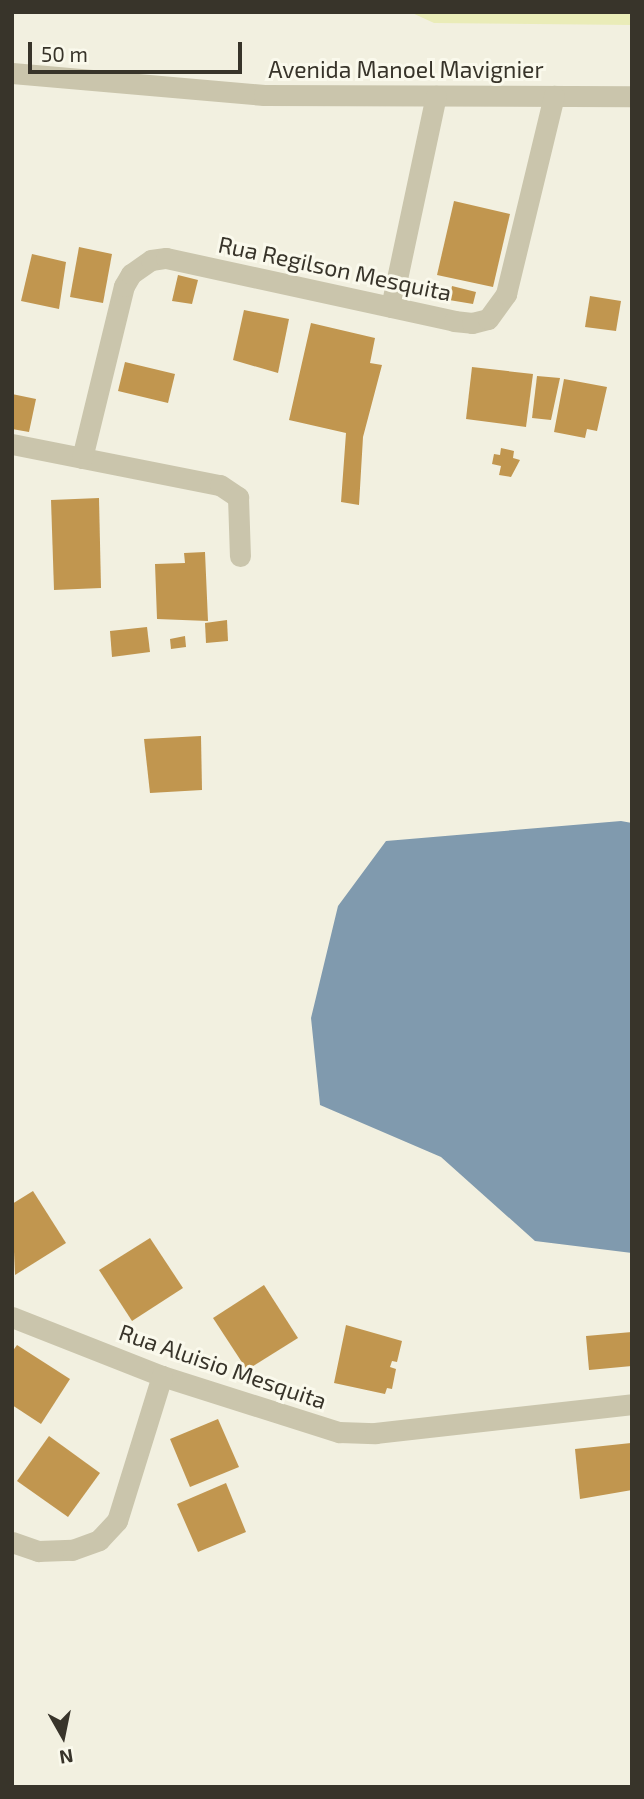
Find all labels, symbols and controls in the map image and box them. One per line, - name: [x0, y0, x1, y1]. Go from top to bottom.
- scale bar: [32, 28, 245, 72]
- text: 50 m: [41, 41, 88, 66]
- street label: Avenida Manoel Mavignier: [268, 55, 544, 83]
- street label: Rua Regilson Mesquita: [216, 230, 454, 306]
- street label: Rua Aluisio Mesquita: [115, 1317, 331, 1415]
- north arrow: [28, 1701, 98, 1771]
- text: N: [58, 1745, 75, 1770]

